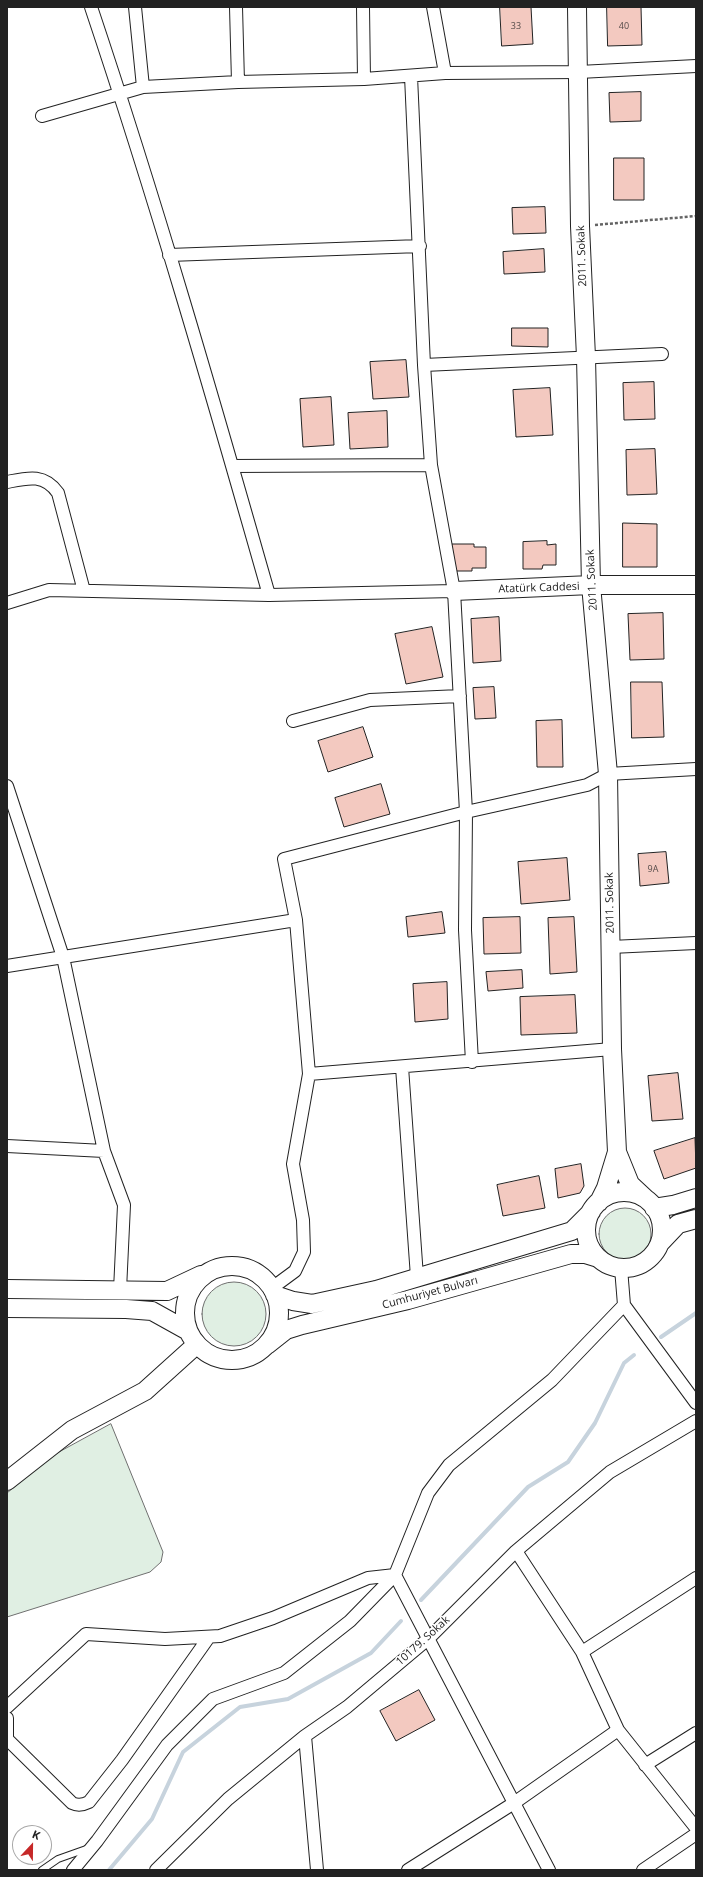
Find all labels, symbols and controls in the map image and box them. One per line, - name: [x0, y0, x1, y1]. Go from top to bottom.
- house number: 33: [511, 21, 521, 31]
- house number: 40: [619, 21, 629, 31]
- street label: 2011. Sokak: [574, 225, 590, 287]
- street label: 2011. Sokak: [584, 549, 600, 611]
- street label: Atatürk Caddesi: [498, 580, 580, 596]
- house number: 9A: [648, 864, 658, 874]
- street label: 2011. Sokak: [603, 872, 617, 934]
- street label: Cumhuriyet Bulvarı: [381, 1274, 479, 1312]
- street label: 10179. Sokak: [393, 1614, 453, 1668]
- north arrow: [12, 1825, 52, 1865]
- text: K: [30, 1826, 43, 1843]

